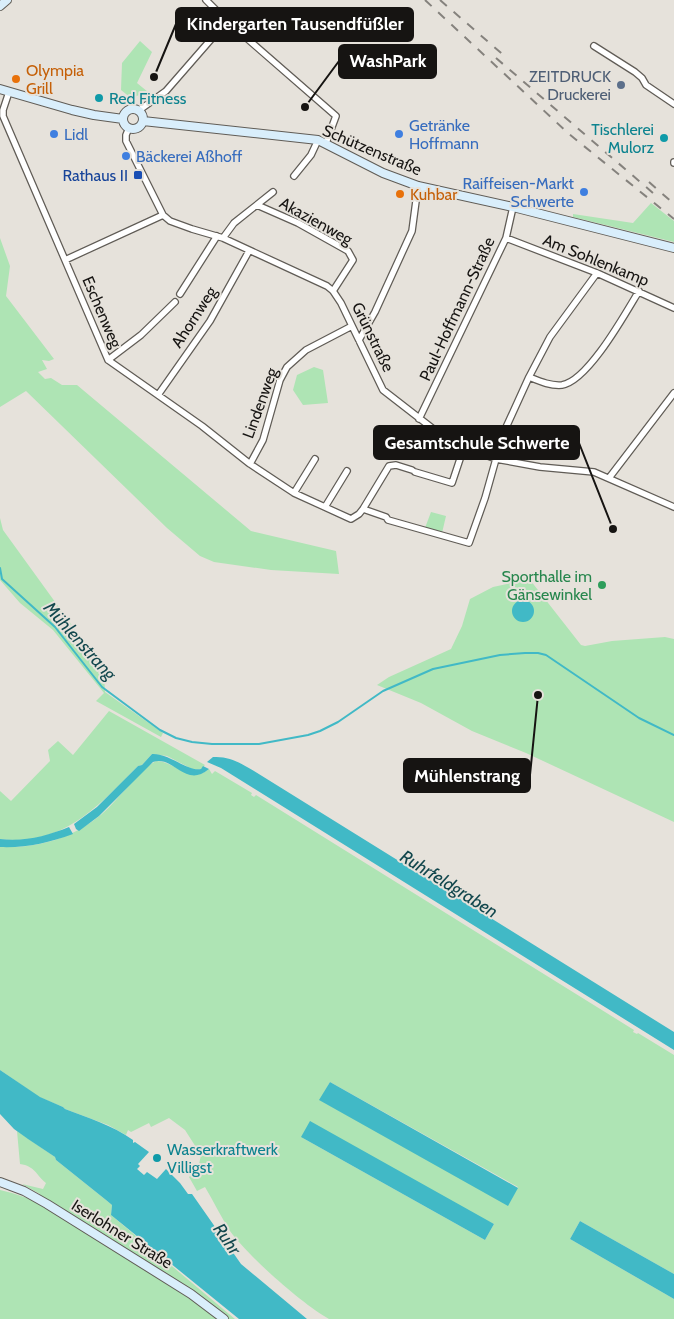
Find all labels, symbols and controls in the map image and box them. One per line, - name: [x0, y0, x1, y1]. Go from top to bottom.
- callout: Kindergarten Tausendfüßler: [176, 8, 413, 41]
- text: Kindergarten Tausendfüßler: [186, 13, 404, 35]
- callout: WashPark: [339, 45, 436, 78]
- text: WashPark: [350, 50, 427, 72]
- place label: Olympia Grill: [26, 61, 84, 98]
- place label: ZEITDRUCK Druckerei: [529, 67, 611, 104]
- marker: Olympia Grill: [10, 73, 22, 85]
- marker: ZEITDRUCK Druckerei: [615, 79, 627, 91]
- place label: Red Fitness: [109, 89, 187, 108]
- marker: Red Fitness: [93, 92, 105, 104]
- place label: Getränke Hoffmann: [409, 116, 479, 153]
- place label: Tischlerei Mulorz: [591, 120, 654, 157]
- street label: Schützenstraße: [320, 121, 424, 179]
- place label: Lidl: [64, 125, 88, 144]
- marker: Lidl: [48, 128, 60, 140]
- marker: Getränke Hoffmann: [393, 128, 405, 140]
- marker: Tischlerei Mulorz: [658, 132, 670, 144]
- place label: Bäckerei Aßhoff: [136, 147, 243, 166]
- marker: Bäckerei Aßhoff: [120, 150, 132, 162]
- place label: Rathaus II: [62, 166, 128, 185]
- marker: Rathaus II: [132, 169, 144, 181]
- place label: Raiffeisen-Markt Schwerte: [463, 174, 575, 211]
- place label: Kuhbar: [410, 185, 458, 204]
- marker: Raiffeisen-Markt Schwerte: [578, 186, 590, 198]
- marker: Kuhbar: [394, 188, 406, 200]
- street label: Akazienweg: [276, 193, 357, 249]
- street label: Am Sohlenkamp: [540, 230, 652, 290]
- street label: Paul-Hoffmann-Straße: [415, 234, 499, 384]
- street label: Eschenweg: [78, 273, 126, 352]
- street label: Ahornweg: [167, 282, 221, 351]
- street label: Grünstraße: [348, 299, 398, 375]
- street label: Lindenweg: [238, 364, 282, 441]
- callout: Gesamtschule Schwerte: [374, 426, 579, 459]
- text: Gesamtschule Schwerte: [385, 432, 570, 454]
- place label: Sporthalle im Gänsewinkel: [502, 567, 592, 604]
- marker: Sporthalle im Gänsewinkel: [596, 579, 608, 591]
- water label: Mühlenstrang: [38, 596, 121, 685]
- callout: Mühlenstrang: [404, 759, 530, 792]
- text: Mühlenstrang: [414, 765, 520, 787]
- water label: Ruhrfeldgraben: [396, 845, 502, 923]
- place label: Wasserkraftwerk Villigst: [167, 1140, 279, 1177]
- marker: Wasserkraftwerk Villigst: [151, 1152, 163, 1164]
- street label: Iserlohner Straße: [68, 1195, 176, 1273]
- water label: Ruhr: [208, 1219, 246, 1260]

